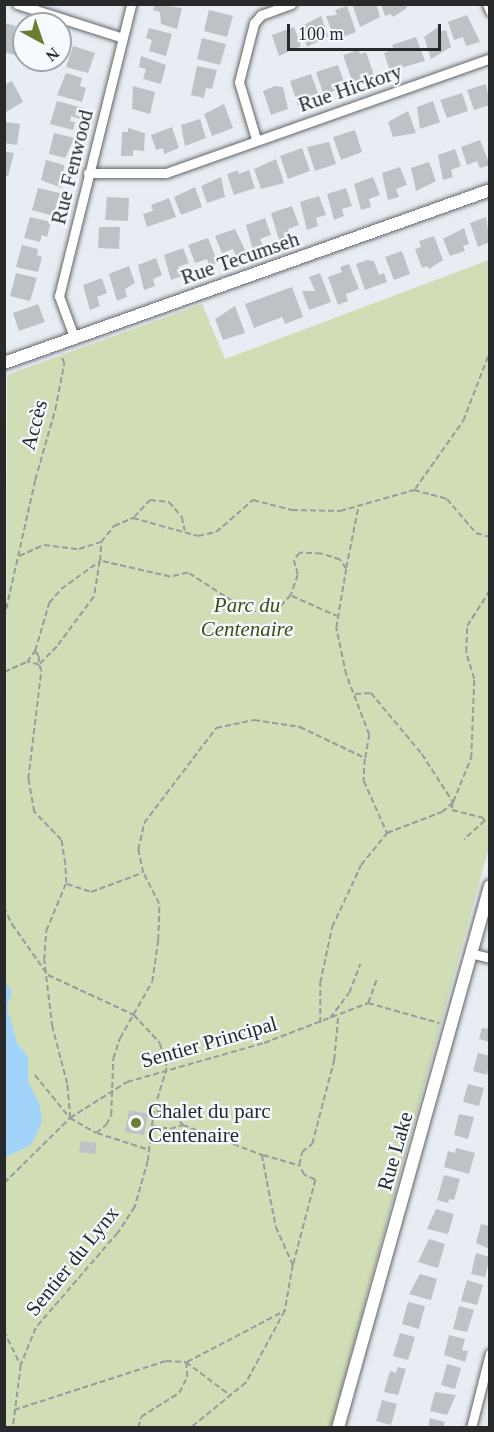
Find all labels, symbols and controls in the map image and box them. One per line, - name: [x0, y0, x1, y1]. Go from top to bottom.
- north arrow: [12, 12, 72, 72]
- scale bar: [290, 12, 444, 50]
- text: 100 m: [298, 24, 344, 44]
- text: N: [43, 44, 62, 65]
- street label: Rue Hickory: [295, 59, 405, 117]
- street label: Rue Fenwood: [46, 107, 98, 227]
- street label: Rue Tecumseh: [177, 226, 303, 290]
- street label: Accès: [15, 397, 53, 453]
- park label: Parc du Centenaire: [201, 592, 293, 642]
- street label: Sentier Principal: [138, 1011, 280, 1073]
- place label: Chalet du parc Centenaire: [148, 1098, 270, 1148]
- street label: Rue Lake: [372, 1109, 418, 1193]
- marker: Chalet du parc Centenaire: [129, 1116, 143, 1130]
- street label: Sentier du Lynx: [20, 1201, 124, 1321]

